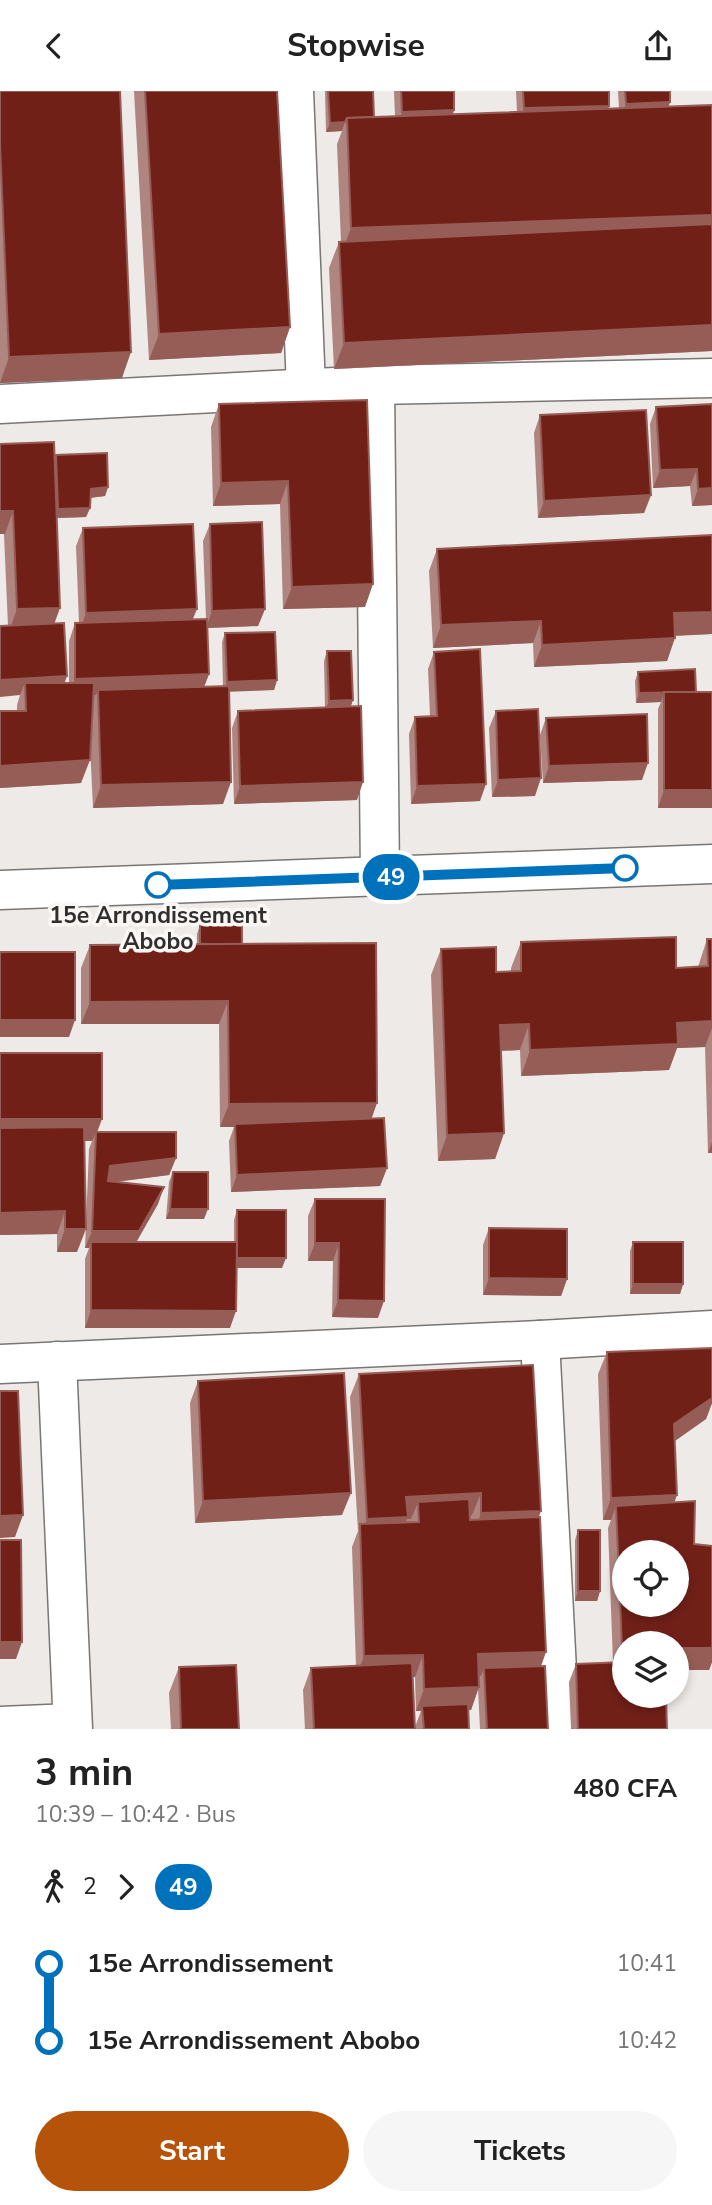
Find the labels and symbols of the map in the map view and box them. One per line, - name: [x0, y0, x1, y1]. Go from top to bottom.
- line badge: 49: [360, 854, 422, 900]
- unlabelled marker: [612, 855, 638, 881]
- marker: 15e Arrondissement Abobo: [145, 872, 171, 898]
- place label: 15e Arrondissement Abobo: [49, 900, 267, 957]

